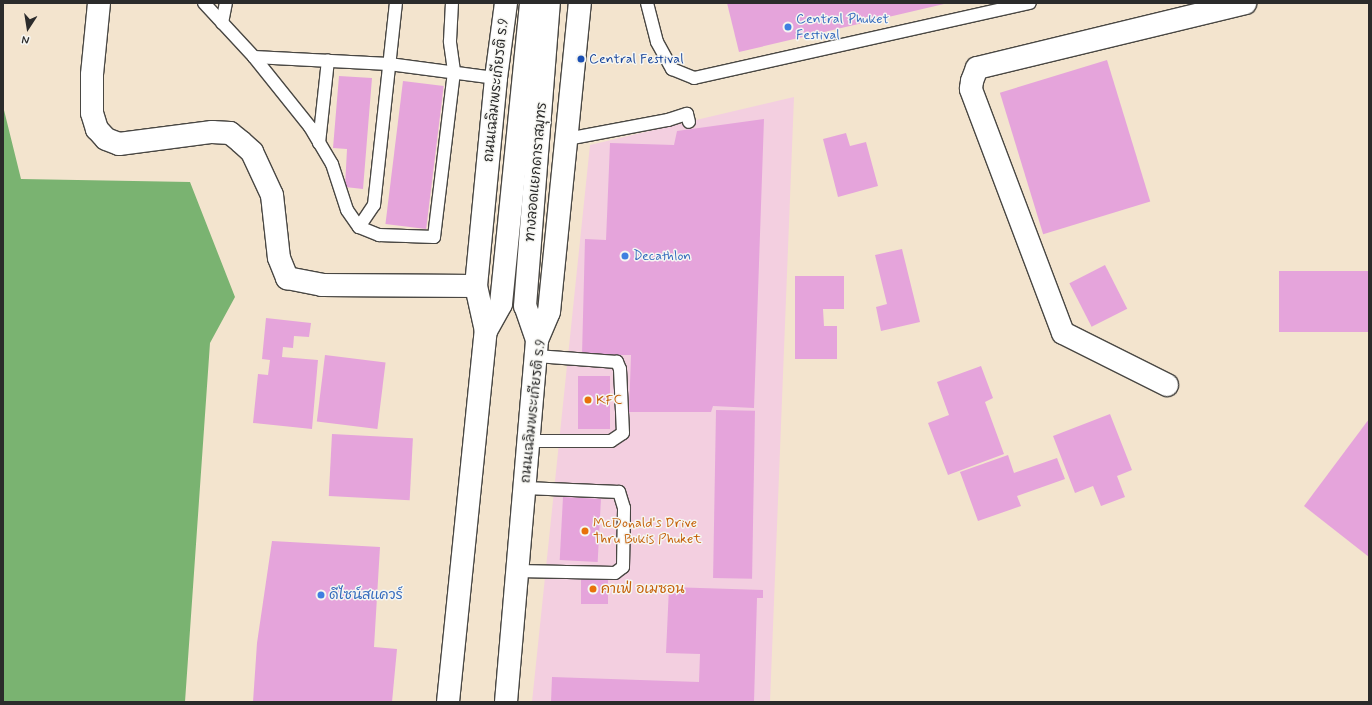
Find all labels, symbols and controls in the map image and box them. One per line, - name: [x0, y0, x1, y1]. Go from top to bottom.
- north arrow: [8, 8, 48, 48]
- place label: Central Phuket Festival: [796, 11, 890, 44]
- street label: ถนนเฉลิมพระเกียรติ ร.9: [480, 17, 512, 163]
- marker: Central Phuket Festival: [783, 22, 793, 32]
- text: N: [20, 32, 31, 47]
- place label: Central Festival: [589, 51, 683, 67]
- marker: Central Festival: [576, 54, 586, 64]
- street label: ทางลอดแยกดาราสมุทร: [522, 101, 550, 243]
- place label: Decathlon: [633, 248, 691, 264]
- marker: Decathlon: [620, 251, 630, 261]
- street label: ถนนเฉลิมพระเกียรติ ร.9: [517, 338, 549, 484]
- place label: KFC: [596, 392, 622, 408]
- marker: KFC: [583, 395, 593, 405]
- place label: McDonald's Drive Thru Bukis Phuket: [593, 515, 703, 548]
- marker: McDonald's Drive Thru Bukis Phuket: [580, 526, 590, 536]
- place label: คาเฟ่ อเมซอน: [601, 581, 684, 597]
- marker: คาเฟ่ อเมซอน: [588, 584, 598, 594]
- place label: ดีไซน์สแควร์: [329, 587, 403, 603]
- marker: ดีไซน์สแควร์: [316, 590, 326, 600]

